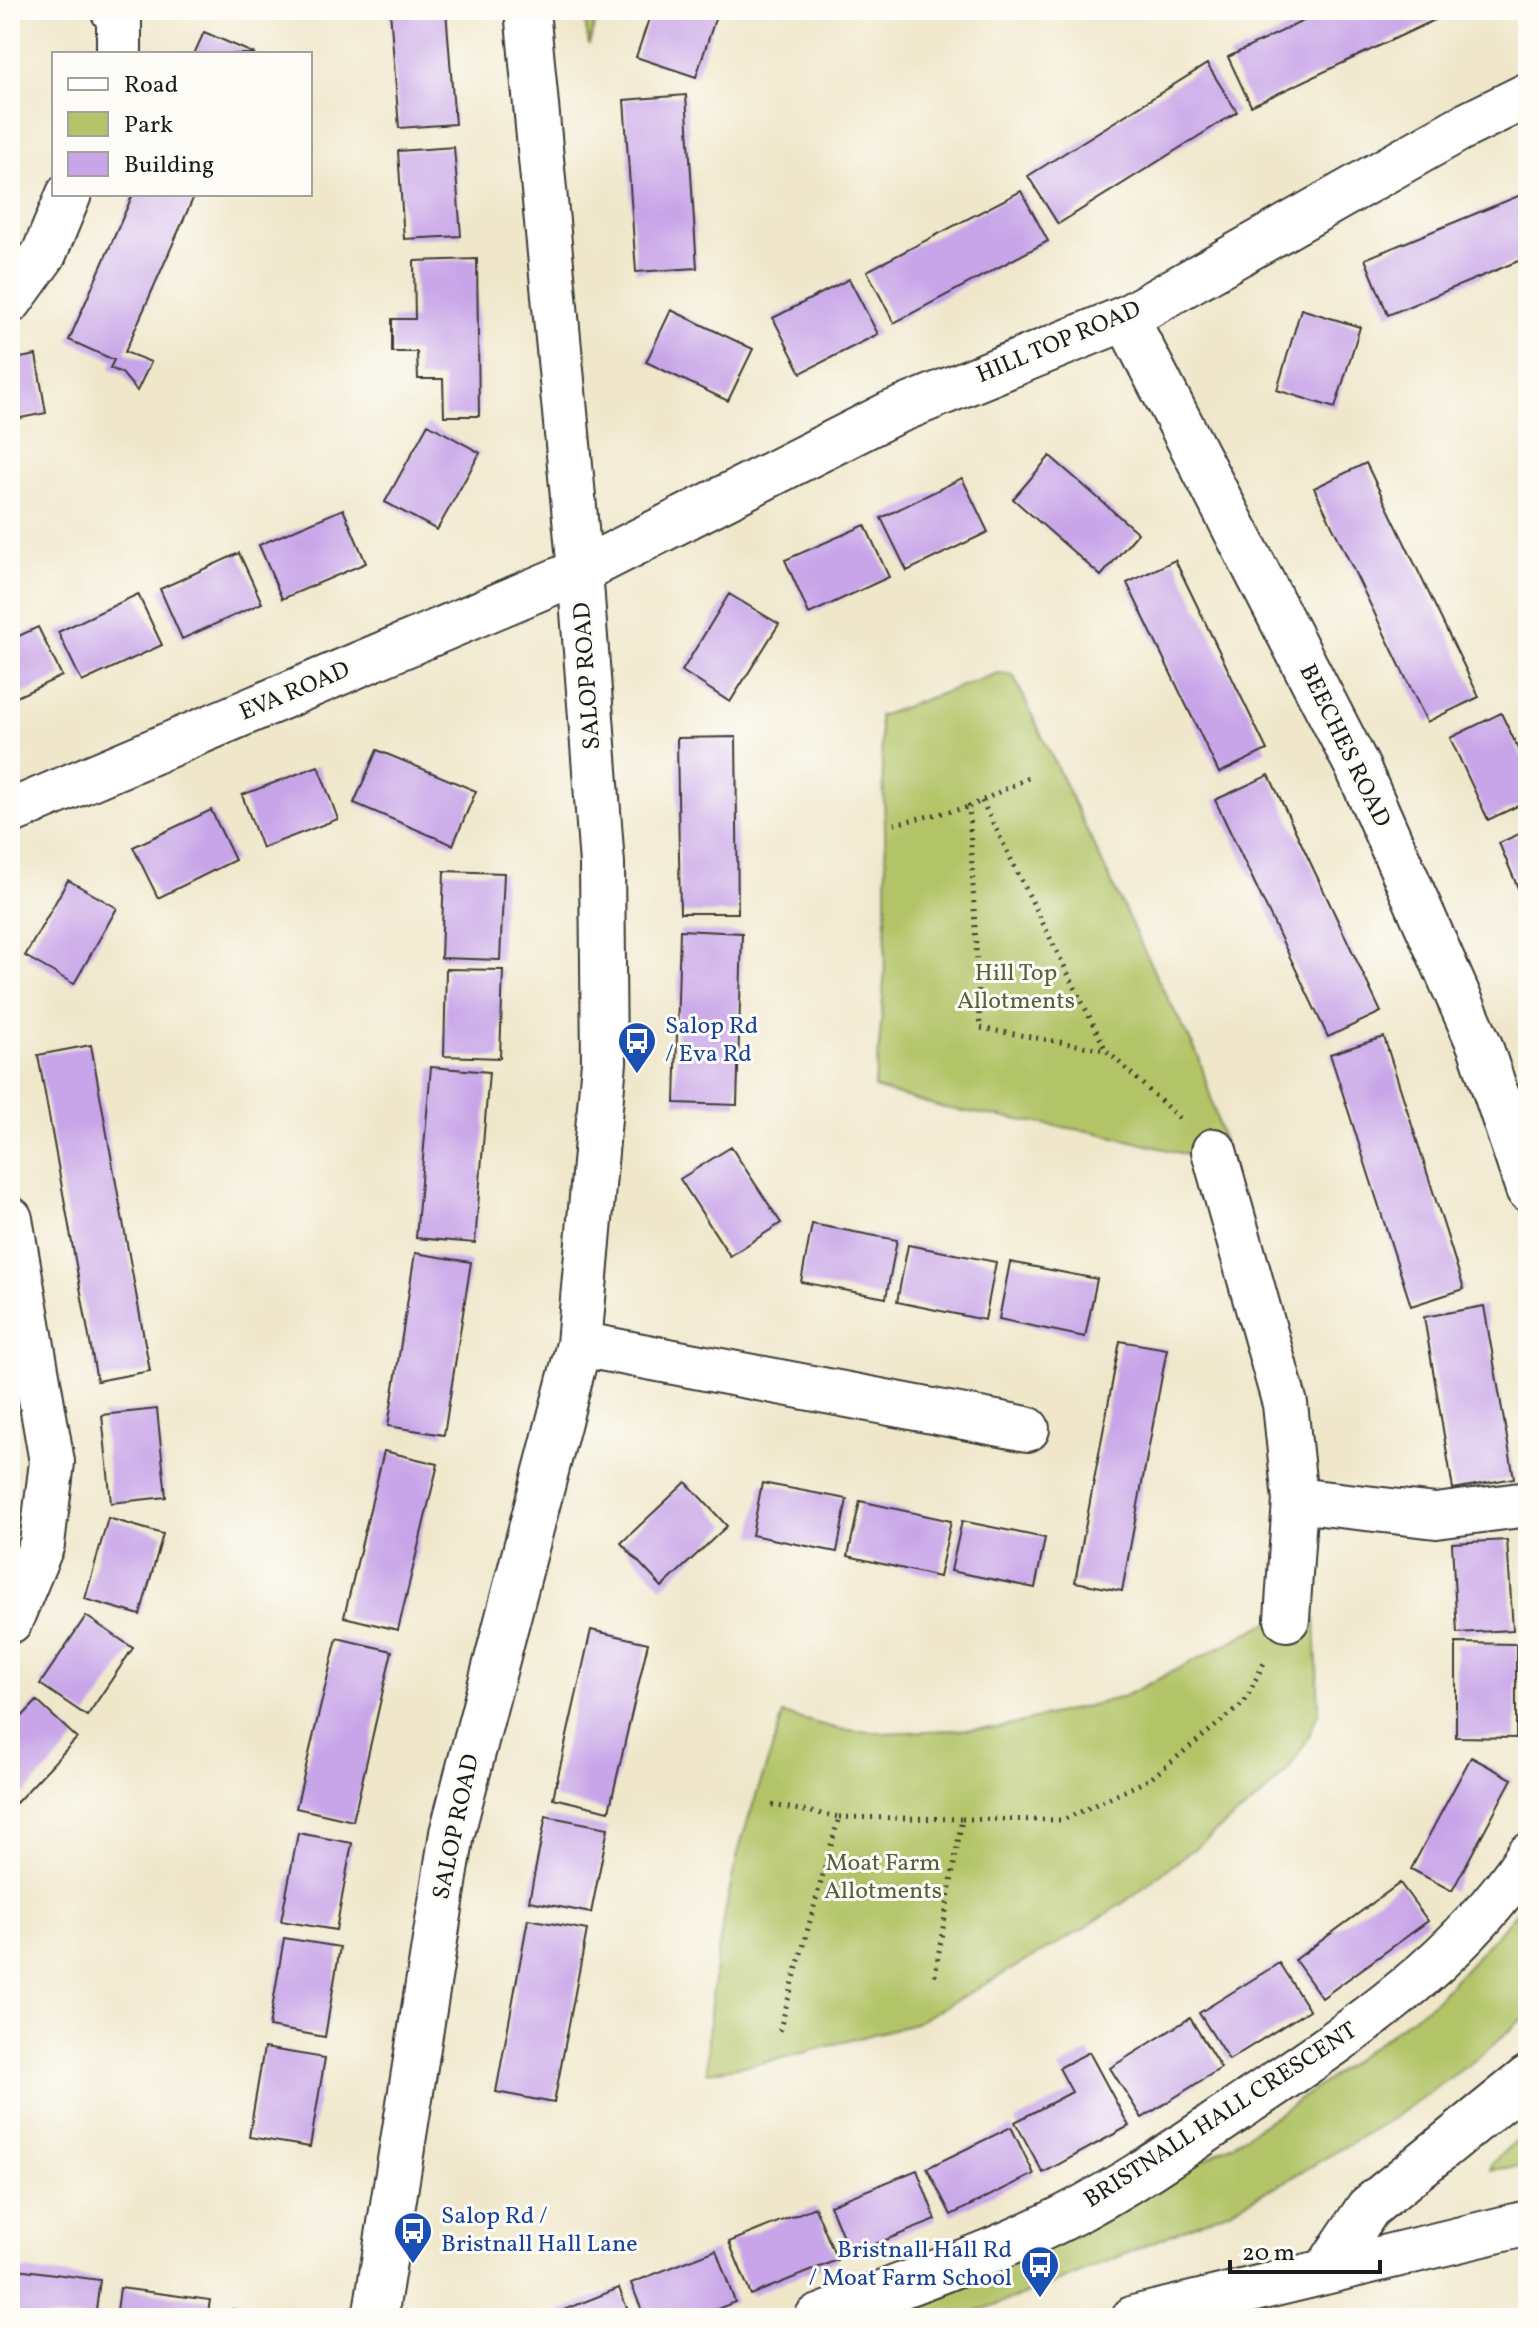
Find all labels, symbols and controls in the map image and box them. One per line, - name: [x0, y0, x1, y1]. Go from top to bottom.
- legend: [52, 52, 312, 196]
- text: Road: [124, 69, 178, 103]
- text: Park: [124, 109, 173, 143]
- text: Building: [124, 149, 214, 183]
- street label: HILL TOP ROAD: [972, 293, 1146, 393]
- street label: SALOP ROAD: [566, 601, 610, 751]
- street label: EVA ROAD: [235, 654, 355, 730]
- street label: BEECHES ROAD: [1290, 659, 1398, 833]
- park label: Hill Top Allotments: [957, 957, 1075, 1019]
- place label: Salop Rd / Eva Rd: [665, 1010, 758, 1072]
- bus stop icon: Salop Rd / Eva Rd: [616, 1020, 658, 1075]
- street label: SALOP ROAD: [425, 1751, 489, 1903]
- park label: Moat Farm Allotments: [824, 1847, 942, 1909]
- street label: BRISTNALL HALL CRESCENT: [1078, 2015, 1364, 2217]
- place label: Salop Rd / Bristnall Hall Lane: [441, 2200, 638, 2262]
- bus stop icon: Salop Rd / Bristnall Hall Lane: [392, 2210, 434, 2265]
- scale bar: [1230, 2224, 1380, 2274]
- place label: Bristnall Hall Rd / Moat Farm School: [809, 2234, 1012, 2296]
- text: 20 m: [1242, 2237, 1295, 2271]
- bus stop icon: Bristnall Hall Rd / Moat Farm School: [1019, 2244, 1061, 2299]

